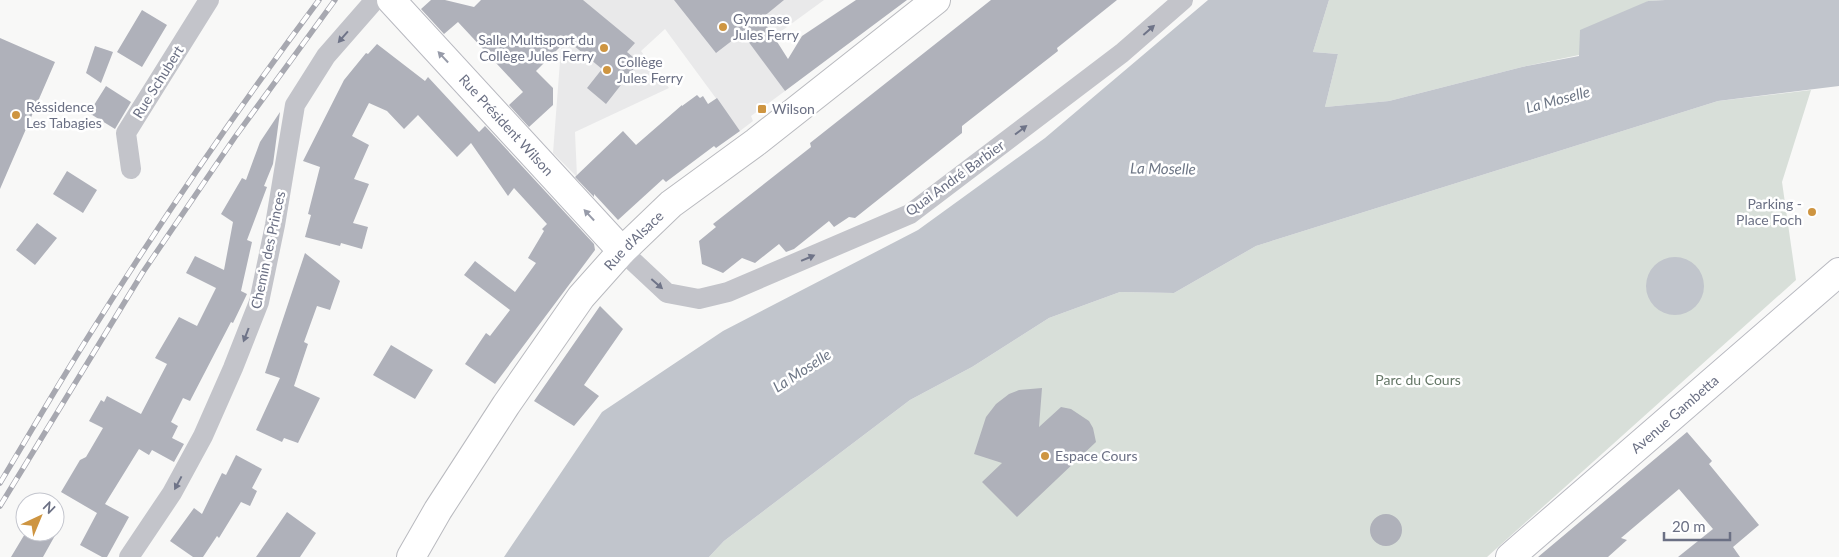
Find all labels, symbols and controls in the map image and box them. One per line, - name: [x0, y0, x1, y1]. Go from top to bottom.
- place label: Gymnase Jules Ferry: [733, 10, 800, 43]
- marker: Gymnase Jules Ferry: [717, 21, 729, 33]
- one-way arrow: [1142, 24, 1154, 36]
- one-way arrow: [337, 30, 349, 42]
- place label: Salle Multisport du Collège Jules Ferry: [478, 31, 595, 64]
- street label: Rue Schubert: [129, 42, 187, 121]
- marker: Salle Multisport du Collège Jules Ferry: [598, 42, 610, 54]
- one-way arrow: [437, 51, 449, 63]
- place label: Collège Jules Ferry: [617, 53, 684, 86]
- marker: Collège Jules Ferry: [601, 64, 613, 76]
- street label: Rue Président Wilson: [456, 71, 557, 179]
- water label: La Moselle: [1524, 82, 1592, 116]
- place label: Réssidence Les Tabagies: [26, 98, 102, 131]
- place label: Wilson: [772, 100, 815, 117]
- marker: Wilson: [756, 103, 768, 115]
- marker: Réssidence Les Tabagies: [10, 109, 22, 121]
- one-way arrow: [1014, 124, 1027, 135]
- street label: Quai André Barbier: [902, 136, 1007, 219]
- water label: La Moselle: [1130, 158, 1196, 178]
- street label: Chemin des Princes: [247, 189, 288, 310]
- place label: Parking - Place Foch: [1736, 195, 1802, 228]
- marker: Parking - Place Foch: [1806, 206, 1818, 218]
- street label: Rue d'Alsace: [600, 207, 667, 273]
- one-way arrow: [583, 209, 595, 221]
- one-way arrow: [801, 253, 815, 261]
- one-way arrow: [651, 279, 664, 290]
- one-way arrow: [242, 328, 250, 342]
- water label: La Moselle: [769, 345, 834, 396]
- park label: Parc du Cours: [1375, 371, 1461, 388]
- street label: Avenue Gambetta: [1627, 371, 1722, 456]
- place label: Espace Cours: [1055, 447, 1137, 464]
- marker: Espace Cours: [1039, 450, 1051, 462]
- one-way arrow: [174, 475, 182, 490]
- north arrow: [15, 492, 65, 542]
- text: N: [40, 497, 59, 517]
- scale bar: [1664, 510, 1730, 542]
- text: 20 m: [1672, 517, 1706, 535]

